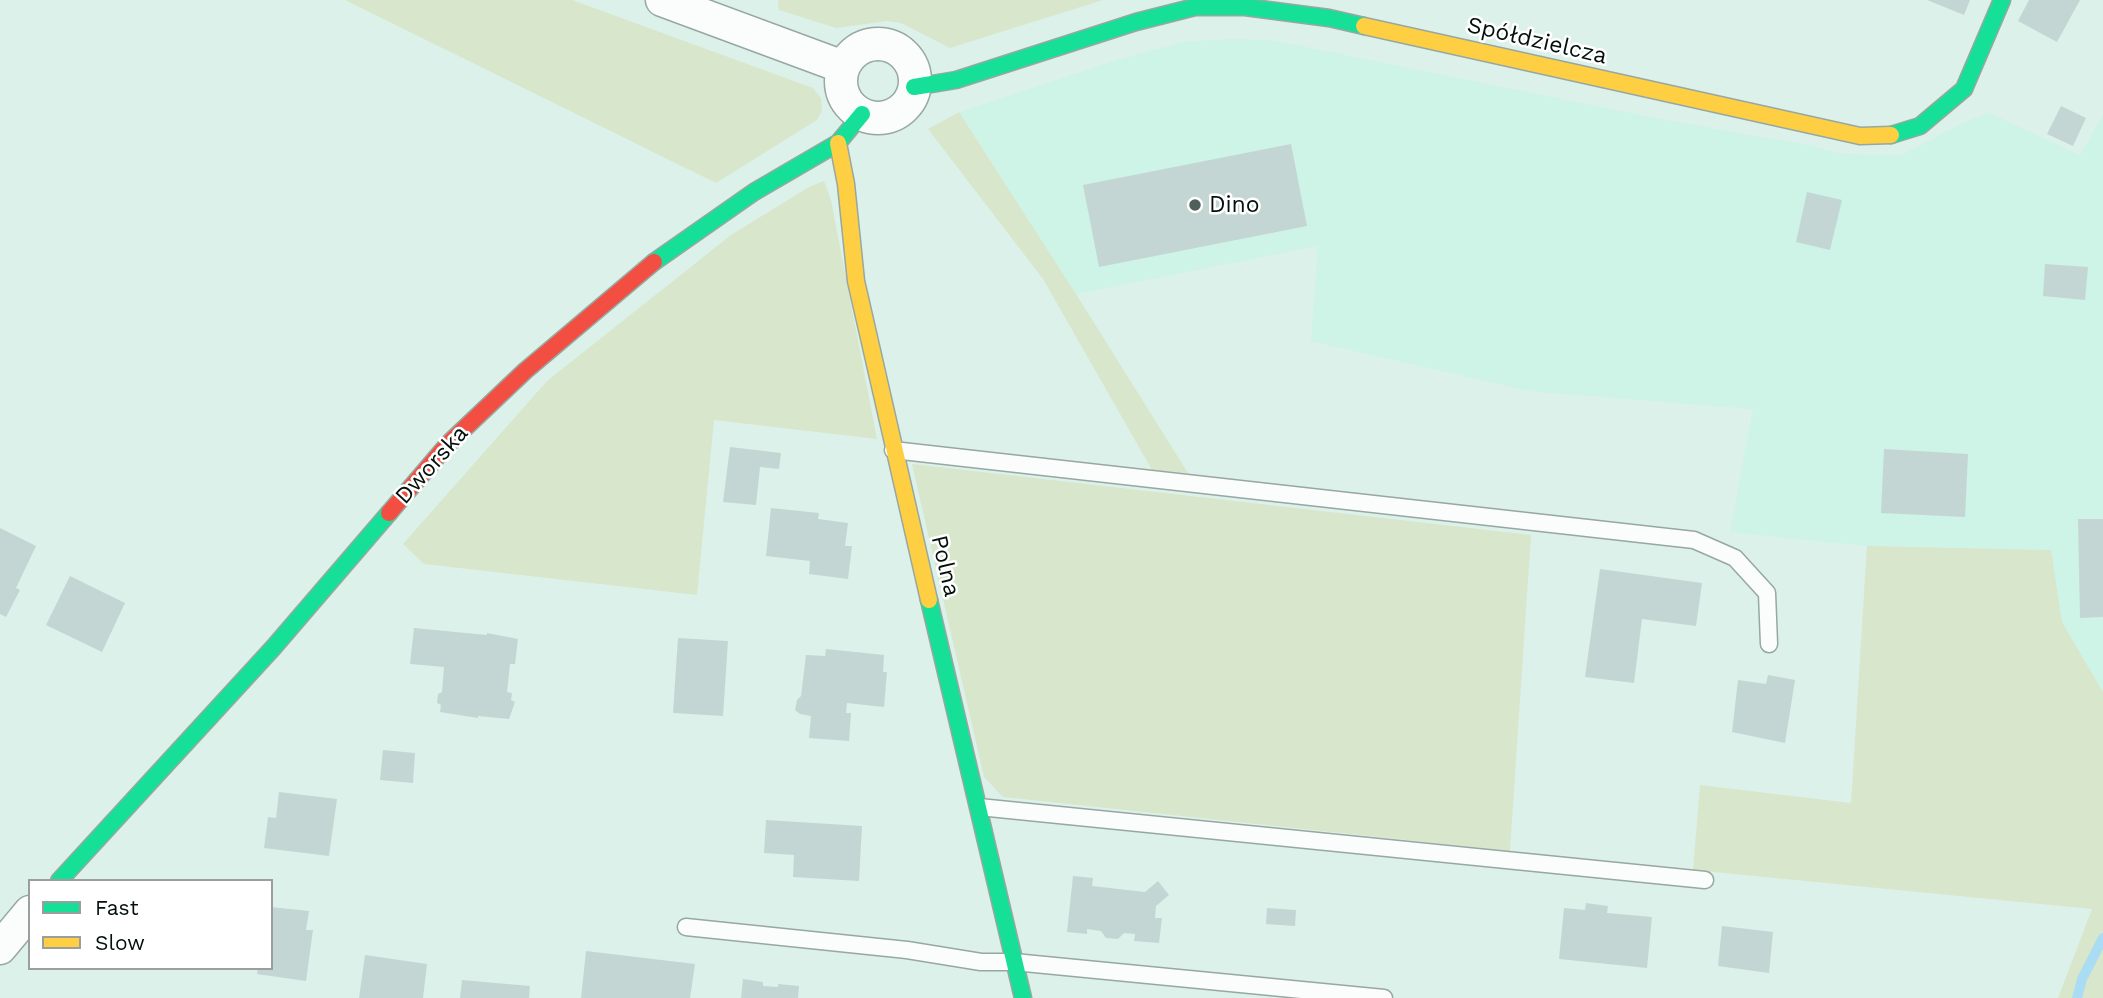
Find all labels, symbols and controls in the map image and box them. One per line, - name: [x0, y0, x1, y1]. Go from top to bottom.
- street label: Spółdzielcza: [1464, 12, 1610, 70]
- place label: Dino: [1209, 191, 1260, 219]
- marker: Dino: [1187, 197, 1203, 213]
- street label: Dworska: [390, 420, 474, 510]
- street label: Polna: [925, 533, 965, 599]
- legend: [28, 879, 273, 970]
- text: Fast: [95, 895, 139, 920]
- text: Slow: [95, 930, 145, 955]

